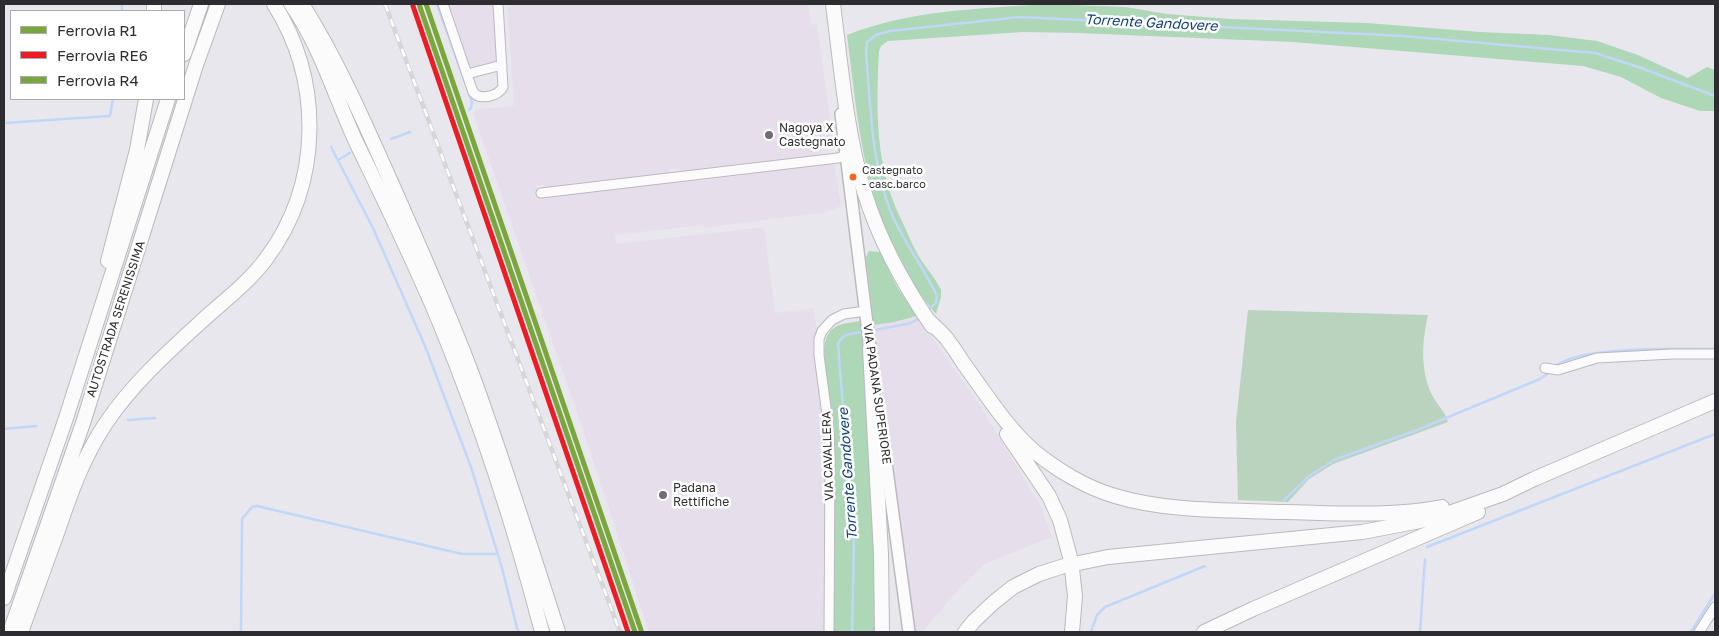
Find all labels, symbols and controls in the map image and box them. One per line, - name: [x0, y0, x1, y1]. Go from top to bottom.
- legend: [10, 10, 185, 100]
- water label: Torrente Gandovere: [1084, 11, 1218, 35]
- text: Ferrovia R1: [57, 21, 137, 39]
- text: Ferrovia RE6: [57, 46, 148, 64]
- text: Ferrovia R4: [57, 71, 139, 89]
- place label: Nagoya X Castegnato: [779, 121, 845, 149]
- marker: Nagoya X Castegnato: [763, 129, 775, 141]
- place label: Castegnato - casc.barco: [862, 164, 926, 190]
- marker: Castegnato - casc.barco: [848, 172, 858, 182]
- street label: AUTOSTRADA SERENISSIMA: [84, 239, 148, 399]
- street label: VIA PADANA SUPERIORE: [860, 323, 894, 465]
- water label: Torrente Gandovere: [835, 407, 861, 541]
- street label: VIA CAVALLERA: [819, 411, 837, 501]
- place label: Padana Rettifiche: [673, 481, 729, 509]
- marker: Padana Rettifiche: [657, 489, 669, 501]

